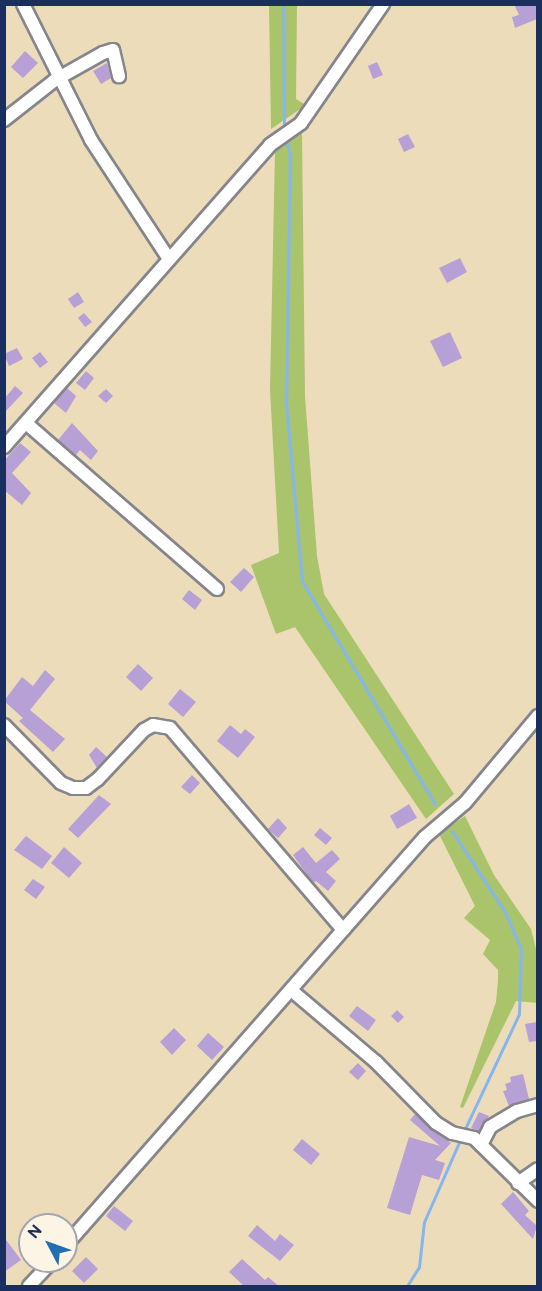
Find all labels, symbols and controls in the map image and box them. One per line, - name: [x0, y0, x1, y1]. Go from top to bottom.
- north arrow: [18, 1213, 78, 1273]
- text: N: [24, 1221, 47, 1243]

